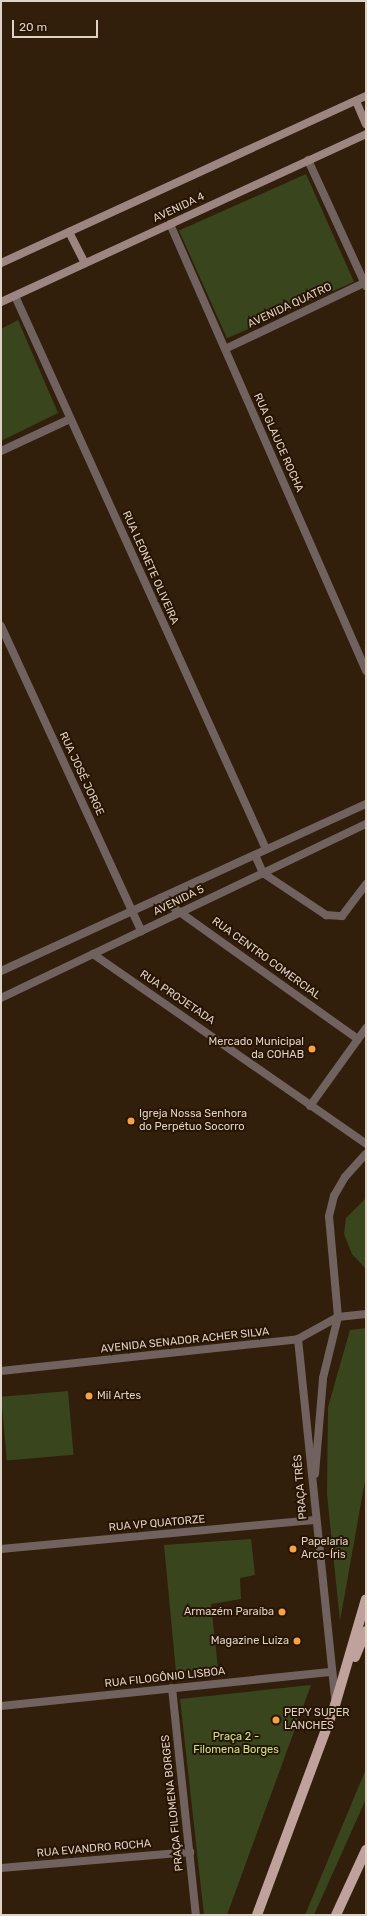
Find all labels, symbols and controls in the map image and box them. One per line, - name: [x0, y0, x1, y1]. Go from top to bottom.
- scale bar: [14, 12, 100, 38]
- text: 20 m: [19, 20, 47, 34]
- street label: AVENIDA 4: [151, 190, 207, 226]
- street label: AVENIDA QUATRO: [246, 281, 334, 331]
- street label: RUA GLAUCE ROCHA: [250, 391, 306, 495]
- street label: RUA LEONETE OLIVEIRA: [119, 509, 181, 627]
- street label: RUA JOSÉ JORGE: [56, 730, 106, 818]
- street label: AVENIDA 5: [151, 883, 207, 919]
- street label: RUA CENTRO COMERCIAL: [209, 915, 323, 1003]
- street label: RUA PROJETADA: [137, 968, 217, 1028]
- place label: Mercado Municipal da COHAB: [209, 1036, 304, 1062]
- marker: Mercado Municipal da COHAB: [307, 1044, 317, 1054]
- place label: Igreja Nossa Senhora do Perpétuo Socorro: [139, 1108, 247, 1134]
- marker: Igreja Nossa Senhora do Perpétuo Socorro: [126, 1116, 136, 1126]
- street label: AVENIDA SENADOR ACHER SILVA: [100, 1326, 270, 1356]
- place label: Mil Artes: [97, 1389, 141, 1403]
- marker: Mil Artes: [84, 1391, 94, 1401]
- street label: PRAÇA TRÊS: [292, 1454, 310, 1520]
- street label: RUA VP QUATORZE: [108, 1513, 206, 1535]
- place label: Papelaria Arco-Íris: [301, 1536, 348, 1562]
- marker: Papelaria Arco-Íris: [288, 1544, 298, 1554]
- place label: Armazém Paraíba: [184, 1605, 274, 1619]
- marker: Armazém Paraíba: [277, 1607, 287, 1617]
- place label: Magazine Luiza: [211, 1634, 289, 1648]
- marker: Magazine Luiza: [292, 1636, 302, 1646]
- street label: RUA FILOGÔNIO LISBOA: [104, 1665, 226, 1691]
- place label: PEPY SUPER LANCHES: [284, 1707, 350, 1733]
- marker: PEPY SUPER LANCHES: [271, 1715, 281, 1725]
- park label: Praça 2 - Filomena Borges: [193, 1731, 279, 1757]
- street label: PRAÇA FILOMENA BORGES: [159, 1734, 187, 1872]
- street label: RUA EVANDRO ROCHA: [36, 1837, 152, 1861]

